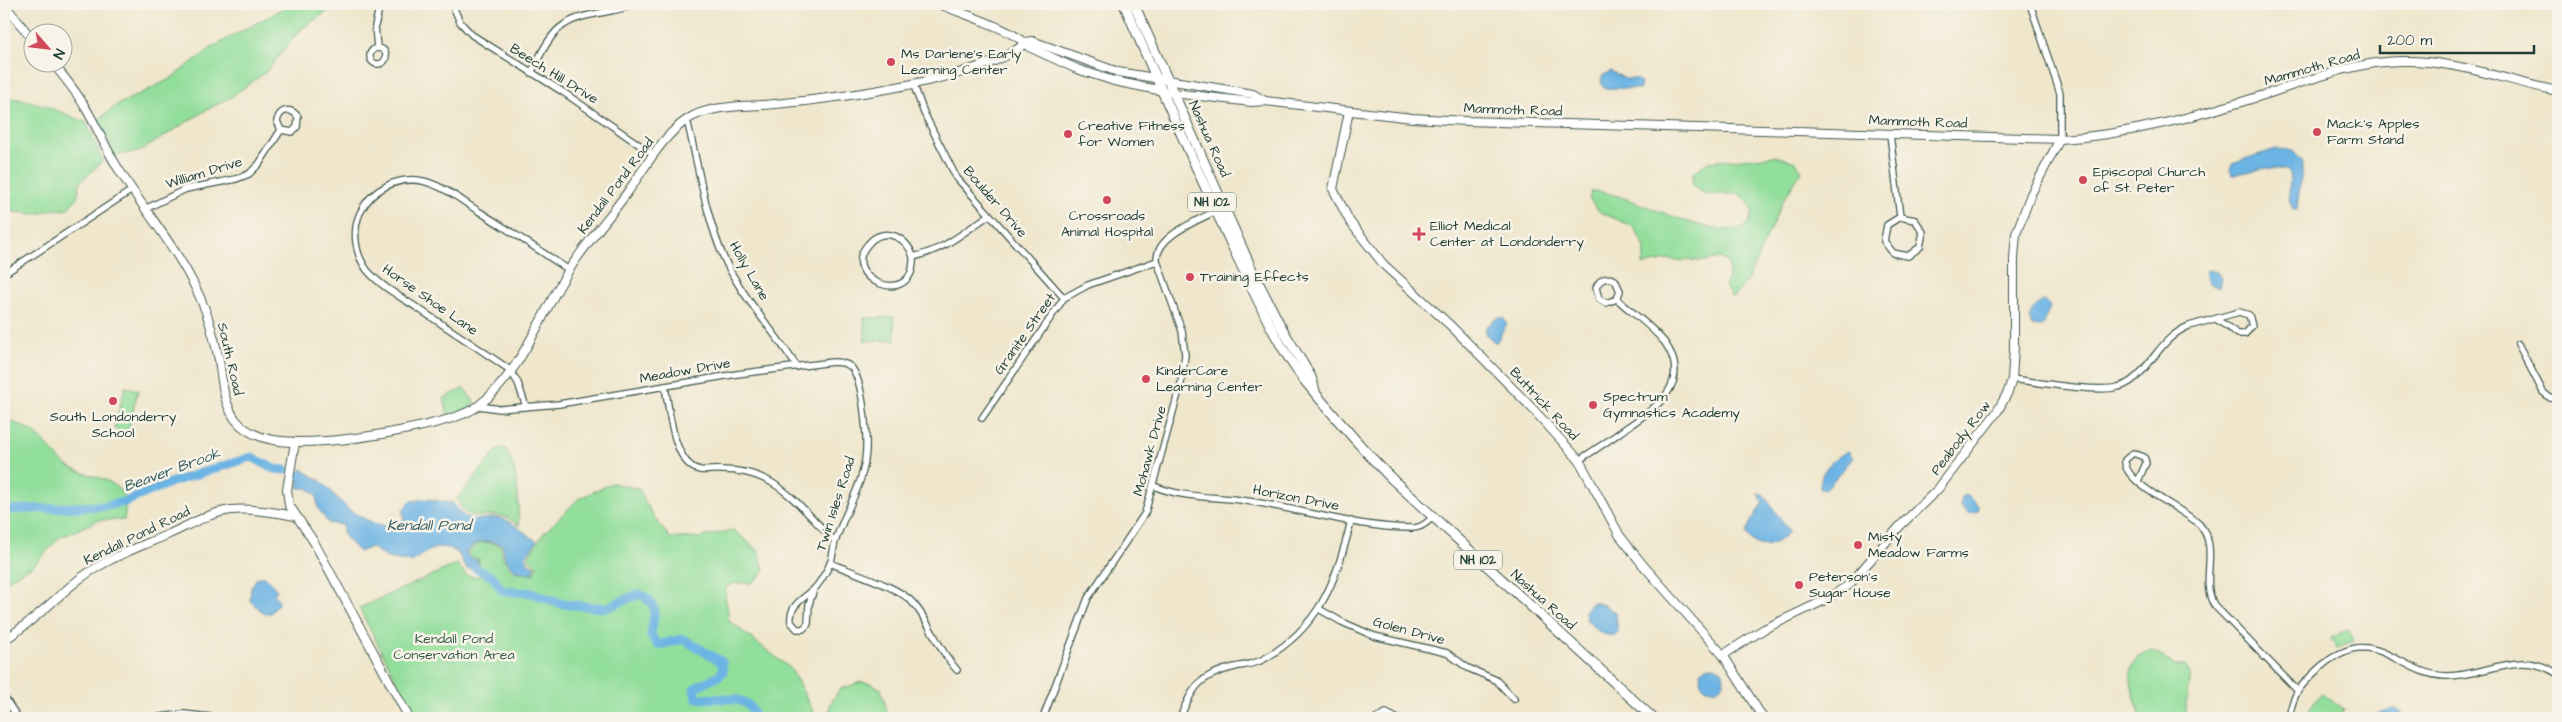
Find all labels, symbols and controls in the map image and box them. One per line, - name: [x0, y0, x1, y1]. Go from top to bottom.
- north arrow: [22, 22, 72, 72]
- scale bar: [2380, 22, 2533, 54]
- text: 200 m: [2387, 30, 2433, 51]
- street label: Beech Hill Drive: [506, 39, 602, 109]
- place label: Ms Darlene's Early Learning Center: [901, 44, 1022, 80]
- text: N: [48, 45, 69, 62]
- street label: Mammoth Road: [2262, 45, 2362, 91]
- marker: Ms Darlene's Early Learning Center: [885, 56, 897, 68]
- street label: Nashua Road: [1183, 98, 1235, 180]
- street label: Mammoth Road: [1463, 98, 1563, 122]
- street label: Mammoth Road: [1868, 110, 1968, 134]
- place label: Mack's Apples Farm Stand: [2327, 114, 2419, 150]
- place label: Creative Fitness for Women: [1078, 116, 1185, 152]
- marker: Mack's Apples Farm Stand: [2311, 126, 2323, 138]
- marker: Creative Fitness for Women: [1062, 128, 1074, 140]
- street label: Kendall Pond Road: [573, 134, 659, 238]
- street label: William Drive: [163, 152, 245, 194]
- street label: Boulder Drive: [958, 162, 1032, 242]
- place label: Episcopal Church of St. Peter: [2093, 162, 2205, 198]
- marker: Episcopal Church of St. Peter: [2077, 174, 2089, 186]
- road number: NH 102: [1188, 192, 1236, 212]
- marker: Crossroads Animal Hospital: [1101, 194, 1113, 206]
- place label: Crossroads Animal Hospital: [1061, 206, 1153, 242]
- place label: Elliot Medical Center at Londonderry: [1430, 216, 1584, 252]
- marker: Elliot Medical Center at Londonderry: [1412, 227, 1426, 241]
- street label: Holly Lane: [724, 238, 774, 305]
- street label: Horse Shoe Lane: [378, 259, 482, 341]
- place label: Training Effects: [1200, 267, 1309, 287]
- marker: Training Effects: [1184, 271, 1196, 283]
- street label: Granite Street: [989, 289, 1061, 379]
- street label: South Road: [212, 321, 248, 397]
- street label: Meadow Drive: [638, 353, 732, 389]
- place label: KinderCare Learning Center: [1156, 361, 1263, 397]
- street label: Buttrick Road: [1505, 363, 1583, 445]
- marker: KinderCare Learning Center: [1140, 373, 1152, 385]
- place label: Spectrum Gymnastics Academy: [1603, 387, 1740, 423]
- marker: South Londonderry School: [107, 395, 119, 407]
- street label: Peabody Row: [1926, 396, 1996, 480]
- marker: Spectrum Gymnastics Academy: [1587, 399, 1599, 411]
- street label: Mohawk Drive: [1128, 403, 1172, 498]
- place label: South Londonderry School: [50, 407, 177, 443]
- water label: Beaver Brook: [121, 442, 224, 497]
- street label: Twin Isles Road: [811, 454, 861, 554]
- street label: Horizon Drive: [1251, 480, 1341, 516]
- street label: Kendall Pond Road: [80, 502, 194, 570]
- water label: Kendall Pond: [387, 515, 474, 536]
- place label: Misty Meadow Farms: [1868, 527, 1969, 563]
- marker: Misty Meadow Farms: [1852, 539, 1864, 551]
- road number: NH 102: [1454, 550, 1502, 570]
- street label: Nashua Road: [1506, 565, 1580, 635]
- place label: Peterson's Sugar House: [1809, 567, 1891, 603]
- marker: Peterson's Sugar House: [1793, 579, 1805, 591]
- street label: Golen Drive: [1371, 612, 1448, 650]
- park label: Kendall Pond Conservation Area: [393, 629, 515, 665]

